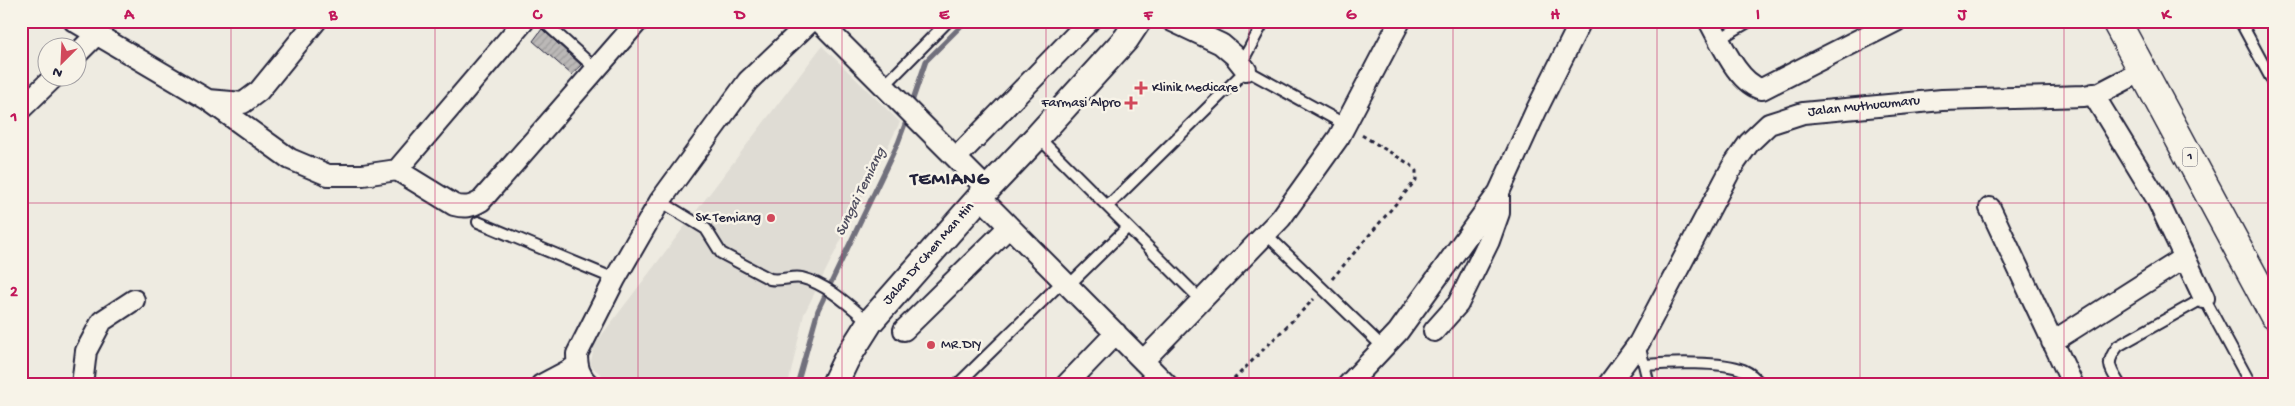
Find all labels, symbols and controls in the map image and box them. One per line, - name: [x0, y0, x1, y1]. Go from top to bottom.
- text: A: [123, 7, 135, 26]
- text: B: [328, 7, 338, 26]
- text: C: [532, 7, 543, 26]
- text: D: [733, 7, 746, 26]
- text: E: [939, 7, 950, 26]
- text: F: [1143, 7, 1154, 26]
- text: G: [1346, 7, 1357, 26]
- text: H: [1550, 7, 1560, 26]
- text: I: [1756, 7, 1760, 26]
- text: J: [1957, 7, 1968, 26]
- text: K: [2161, 7, 2173, 26]
- north arrow: [38, 38, 88, 88]
- text: N: [50, 62, 65, 81]
- place label: Klinik Medicare: [1152, 80, 1239, 97]
- marker: Klinik Medicare: [1134, 81, 1148, 95]
- street label: Jalan Muthucumaru: [1807, 93, 1921, 121]
- place label: Farmasi Alpro: [1040, 95, 1121, 112]
- marker: Farmasi Alpro: [1125, 97, 1137, 109]
- text: 1: [10, 109, 17, 128]
- water label: Sungai Temiang: [832, 144, 891, 239]
- road number: 1: [2182, 148, 2198, 166]
- district label: TEMIANG: [908, 169, 990, 192]
- street label: Jalan Dr Chen Man Hin: [880, 199, 979, 309]
- place label: SK Temiang: [696, 210, 761, 227]
- marker: SK Temiang: [765, 212, 777, 224]
- text: 2: [10, 284, 18, 303]
- place label: MR.DIY: [941, 337, 981, 354]
- marker: MR.DIY: [925, 339, 937, 351]

